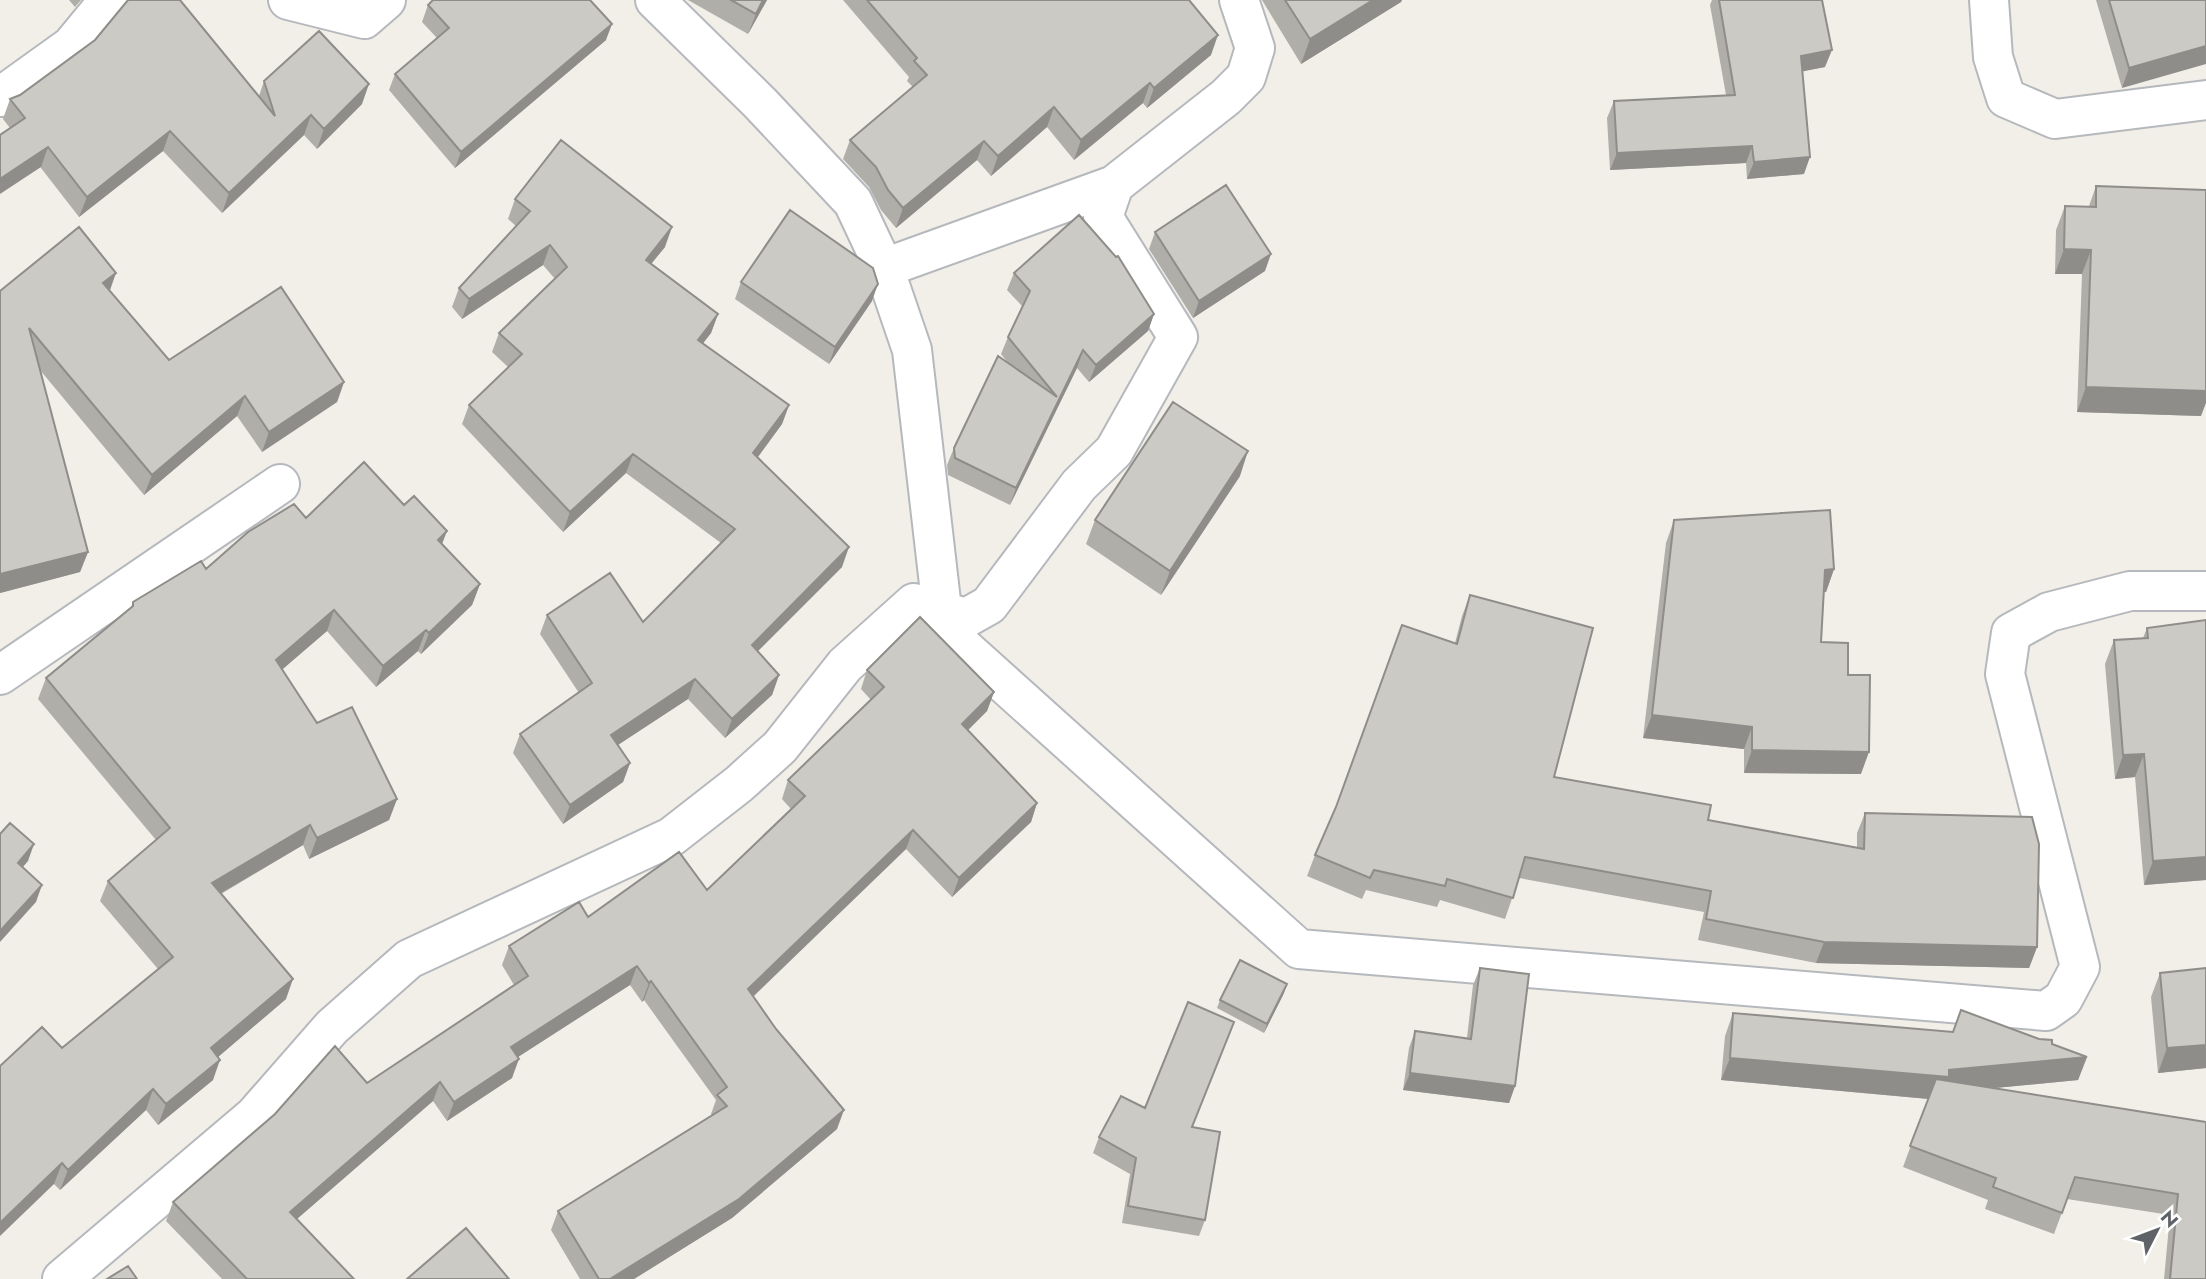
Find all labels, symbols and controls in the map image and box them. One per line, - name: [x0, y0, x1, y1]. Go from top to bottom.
- north arrow: [2122, 1195, 2192, 1265]
- text: N: [2154, 1204, 2184, 1234]

